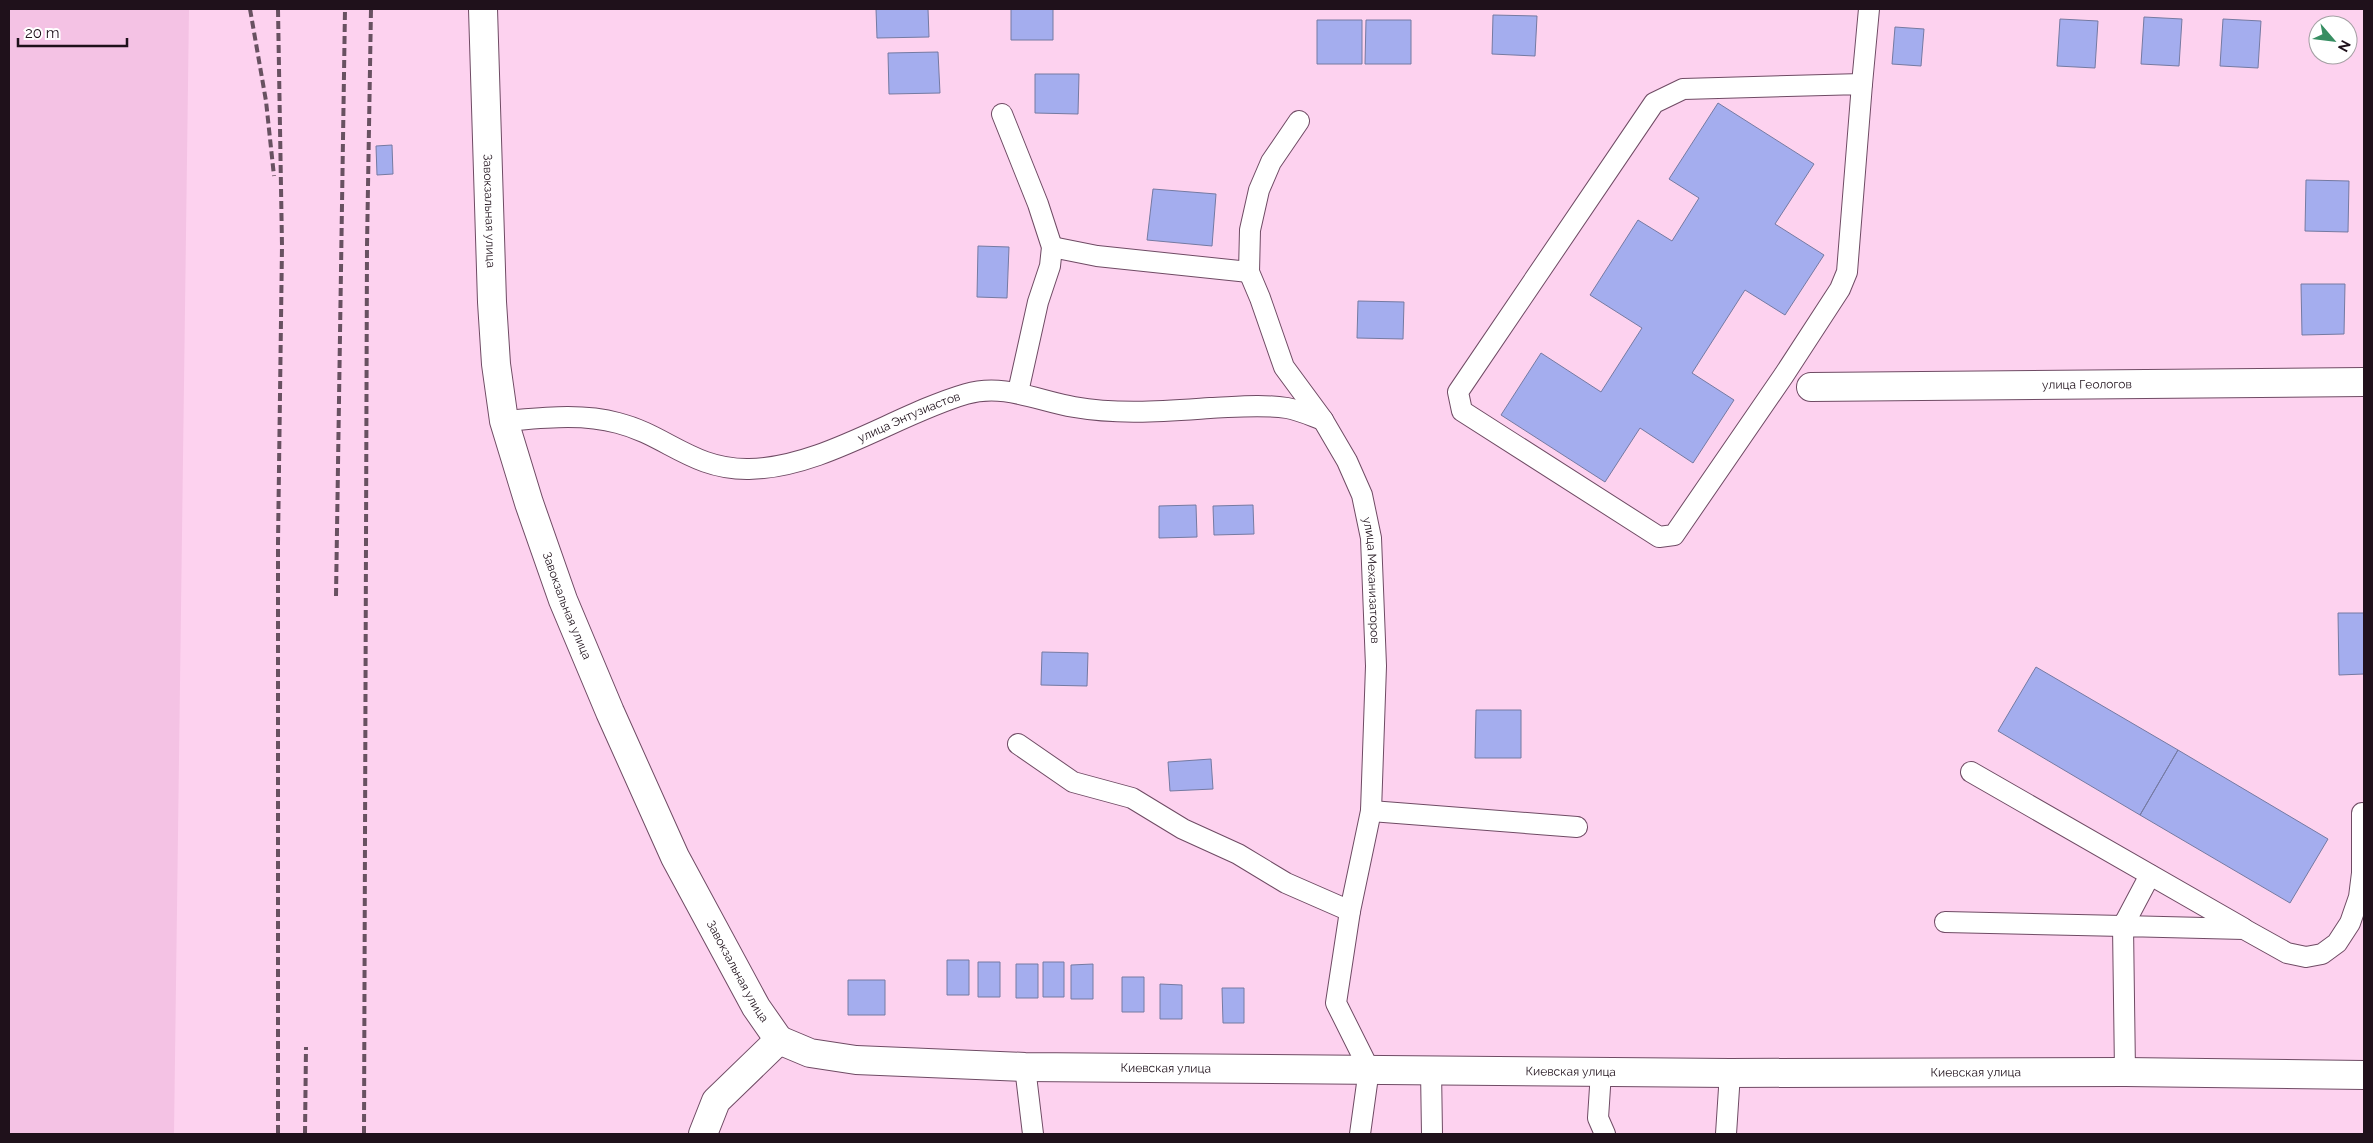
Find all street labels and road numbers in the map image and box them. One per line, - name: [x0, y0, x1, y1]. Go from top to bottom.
- street label: Завокзальная улица: [480, 154, 498, 268]
- street label: улица Геологов: [2042, 377, 2132, 392]
- street label: улица Энтузиастов: [856, 389, 962, 445]
- street label: улица Механизаторов: [1360, 516, 1382, 644]
- street label: Завокзальная улица: [540, 550, 594, 661]
- street label: Завокзальная улица: [704, 918, 771, 1025]
- street label: Киевская улица: [1120, 1061, 1211, 1076]
- street label: Киевская улица: [1525, 1064, 1616, 1079]
- street label: Киевская улица: [1930, 1065, 2021, 1079]

